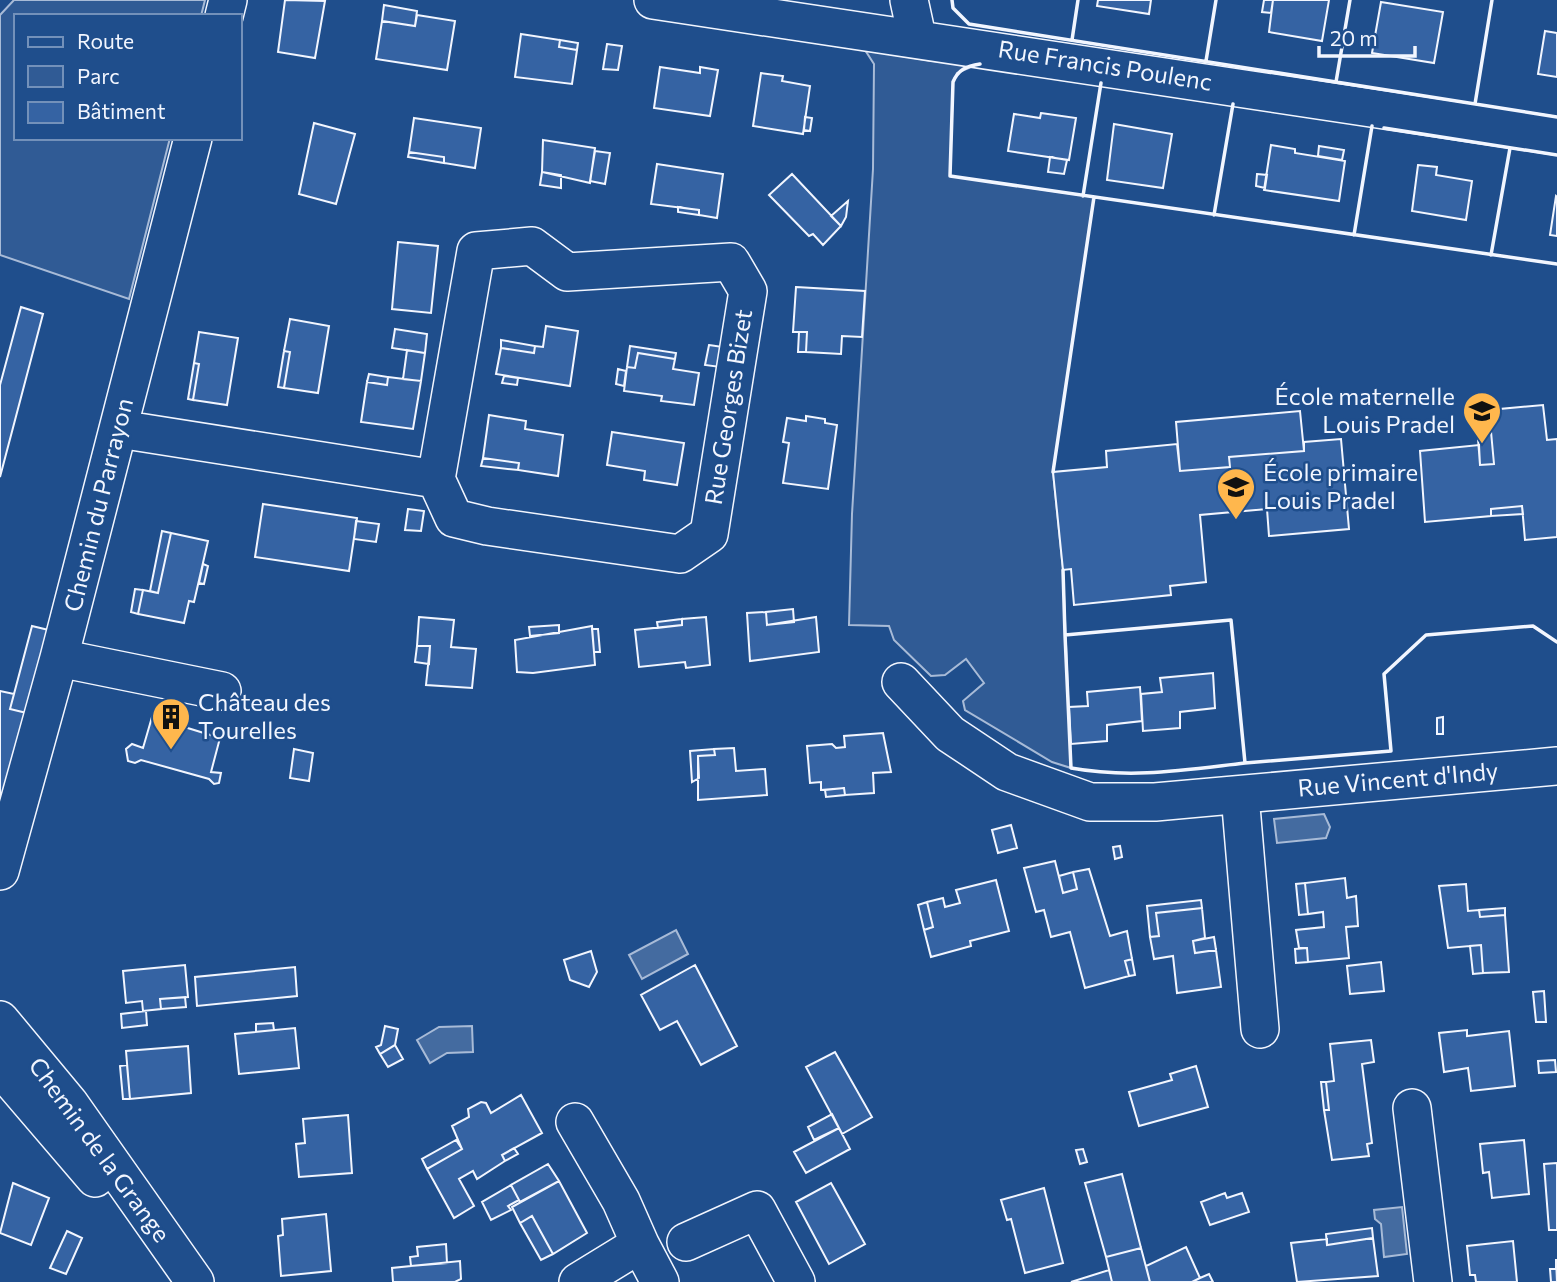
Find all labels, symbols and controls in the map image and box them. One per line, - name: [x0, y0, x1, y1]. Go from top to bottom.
- legend: [14, 14, 242, 140]
- scale bar: [1319, 14, 1415, 58]
- text: 20 m: [1330, 25, 1378, 50]
- text: Route: [77, 28, 134, 53]
- street label: Rue Francis Poulenc: [996, 33, 1214, 96]
- text: Parc: [77, 63, 120, 88]
- text: Bâtiment: [77, 98, 166, 123]
- street label: Rue Georges Bizet: [698, 307, 757, 507]
- place label: École maternelle Louis Pradel: [1275, 381, 1455, 438]
- school or university icon: École maternelle Louis Pradel: [1461, 390, 1503, 445]
- street label: Chemin du Parrayon: [57, 395, 138, 614]
- place label: École primaire Louis Pradel: [1263, 457, 1418, 514]
- school or university icon: École primaire Louis Pradel: [1215, 466, 1257, 521]
- place label: Château des Tourelles: [198, 687, 331, 744]
- building icon: Château des Tourelles: [150, 696, 192, 751]
- street label: Rue Vincent d'Indy: [1296, 755, 1499, 802]
- street label: Chemin de la Grange: [23, 1051, 177, 1247]

